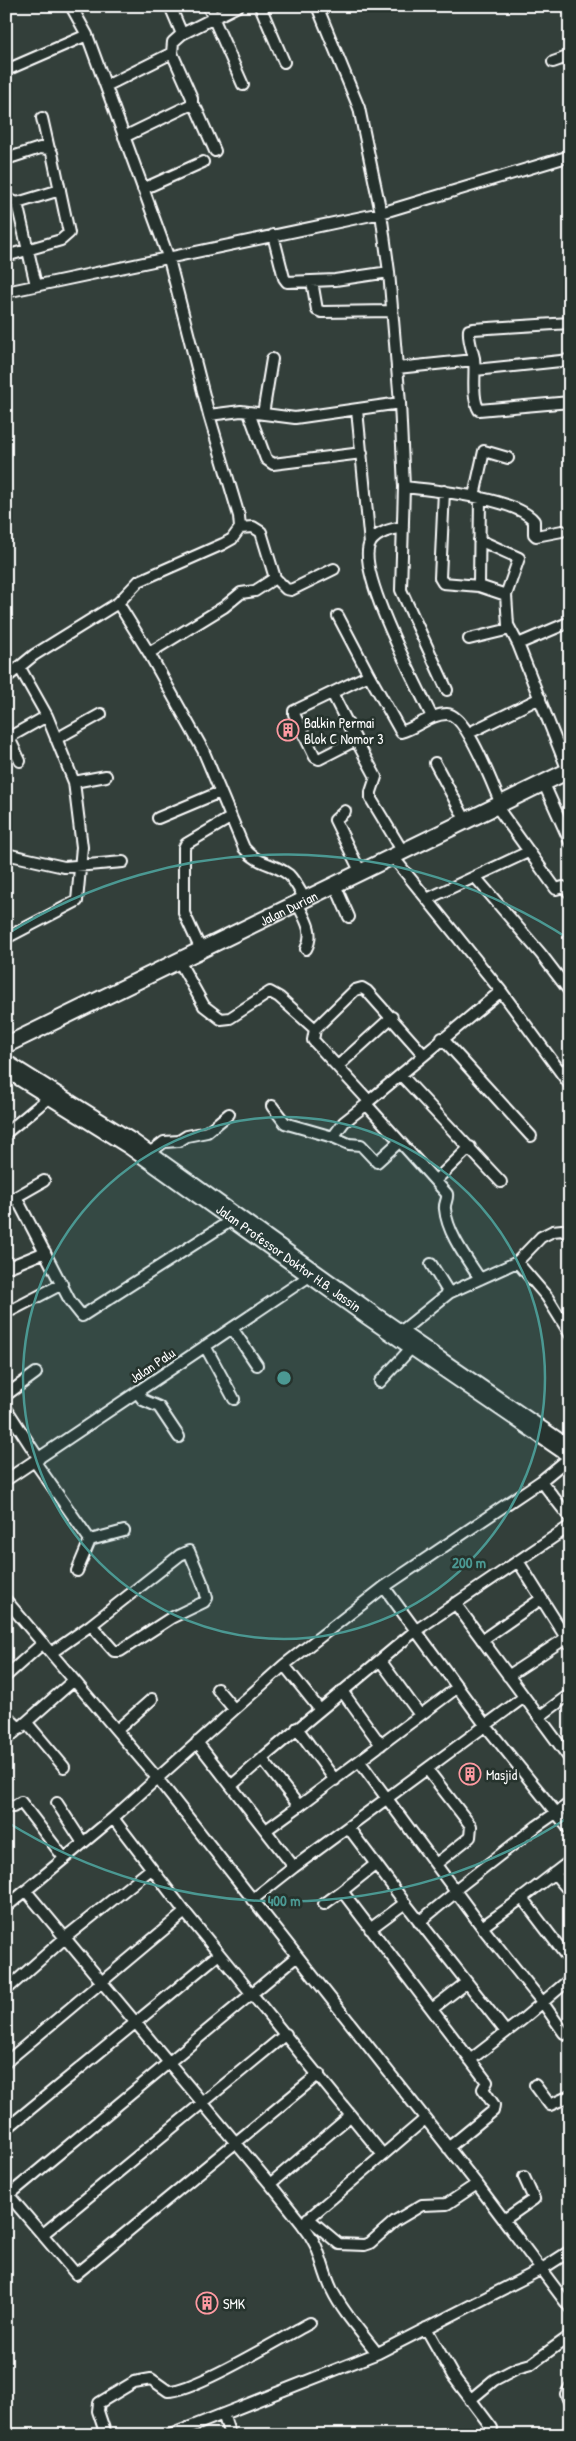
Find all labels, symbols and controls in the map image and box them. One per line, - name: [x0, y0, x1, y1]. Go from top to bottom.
- place label: Balkin Permai Blok C Nomor 3: [304, 713, 384, 748]
- building icon: Balkin Permai Blok C Nomor 3: [276, 718, 300, 742]
- street label: Jalan Durian: [256, 885, 320, 930]
- street label: Jalan Professor Doktor H.B. Jassin: [213, 1199, 366, 1316]
- street label: Jalan Palu: [126, 1343, 179, 1387]
- centre of rings: [275, 1369, 293, 1387]
- text: 200 m: [452, 1552, 486, 1573]
- building icon: Masjid: [458, 1762, 482, 1786]
- place label: Masjid: [486, 1765, 518, 1785]
- text: 400 m: [268, 1890, 300, 1911]
- building icon: SMK: [195, 2291, 219, 2315]
- place label: SMK: [223, 2294, 246, 2313]

